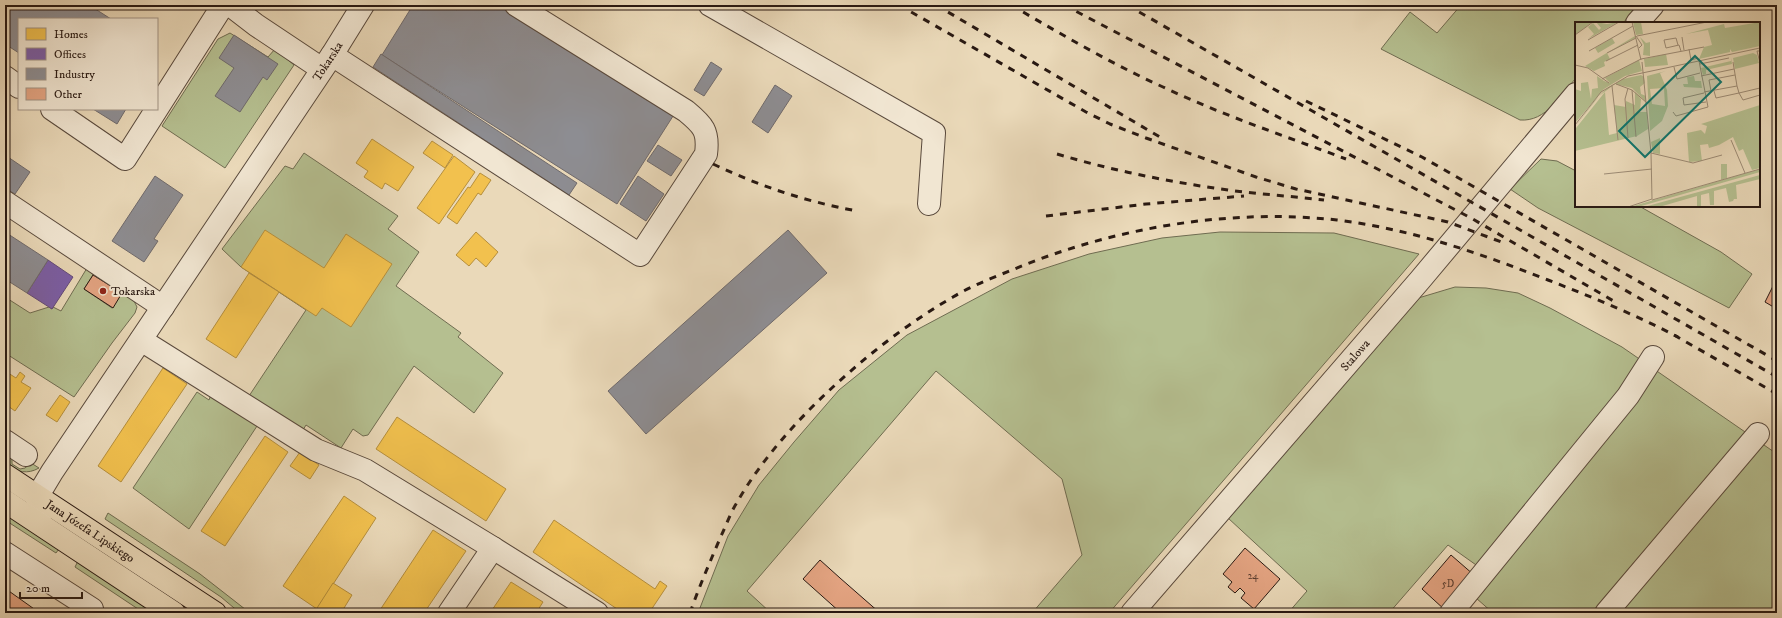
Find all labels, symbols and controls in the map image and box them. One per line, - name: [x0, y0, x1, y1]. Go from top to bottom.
- legend: [18, 18, 158, 110]
- inset map: [1575, 22, 1760, 207]
- text: Homes: [54, 27, 88, 42]
- street label: Tokarska: [309, 38, 346, 84]
- text: Offices: [54, 47, 86, 62]
- text: Industry: [54, 67, 95, 82]
- text: Other: [54, 87, 83, 102]
- place label: Tokarska: [111, 284, 156, 299]
- marker: Tokarska: [98, 286, 108, 296]
- street label: Stalowa: [1337, 335, 1374, 374]
- street label: Jana Józefa Lipskiego: [42, 496, 138, 566]
- house number: 24: [1248, 570, 1259, 582]
- scale bar: [20, 574, 82, 600]
- house number: 5D: [1442, 578, 1455, 590]
- text: 20 m: [26, 581, 50, 596]

